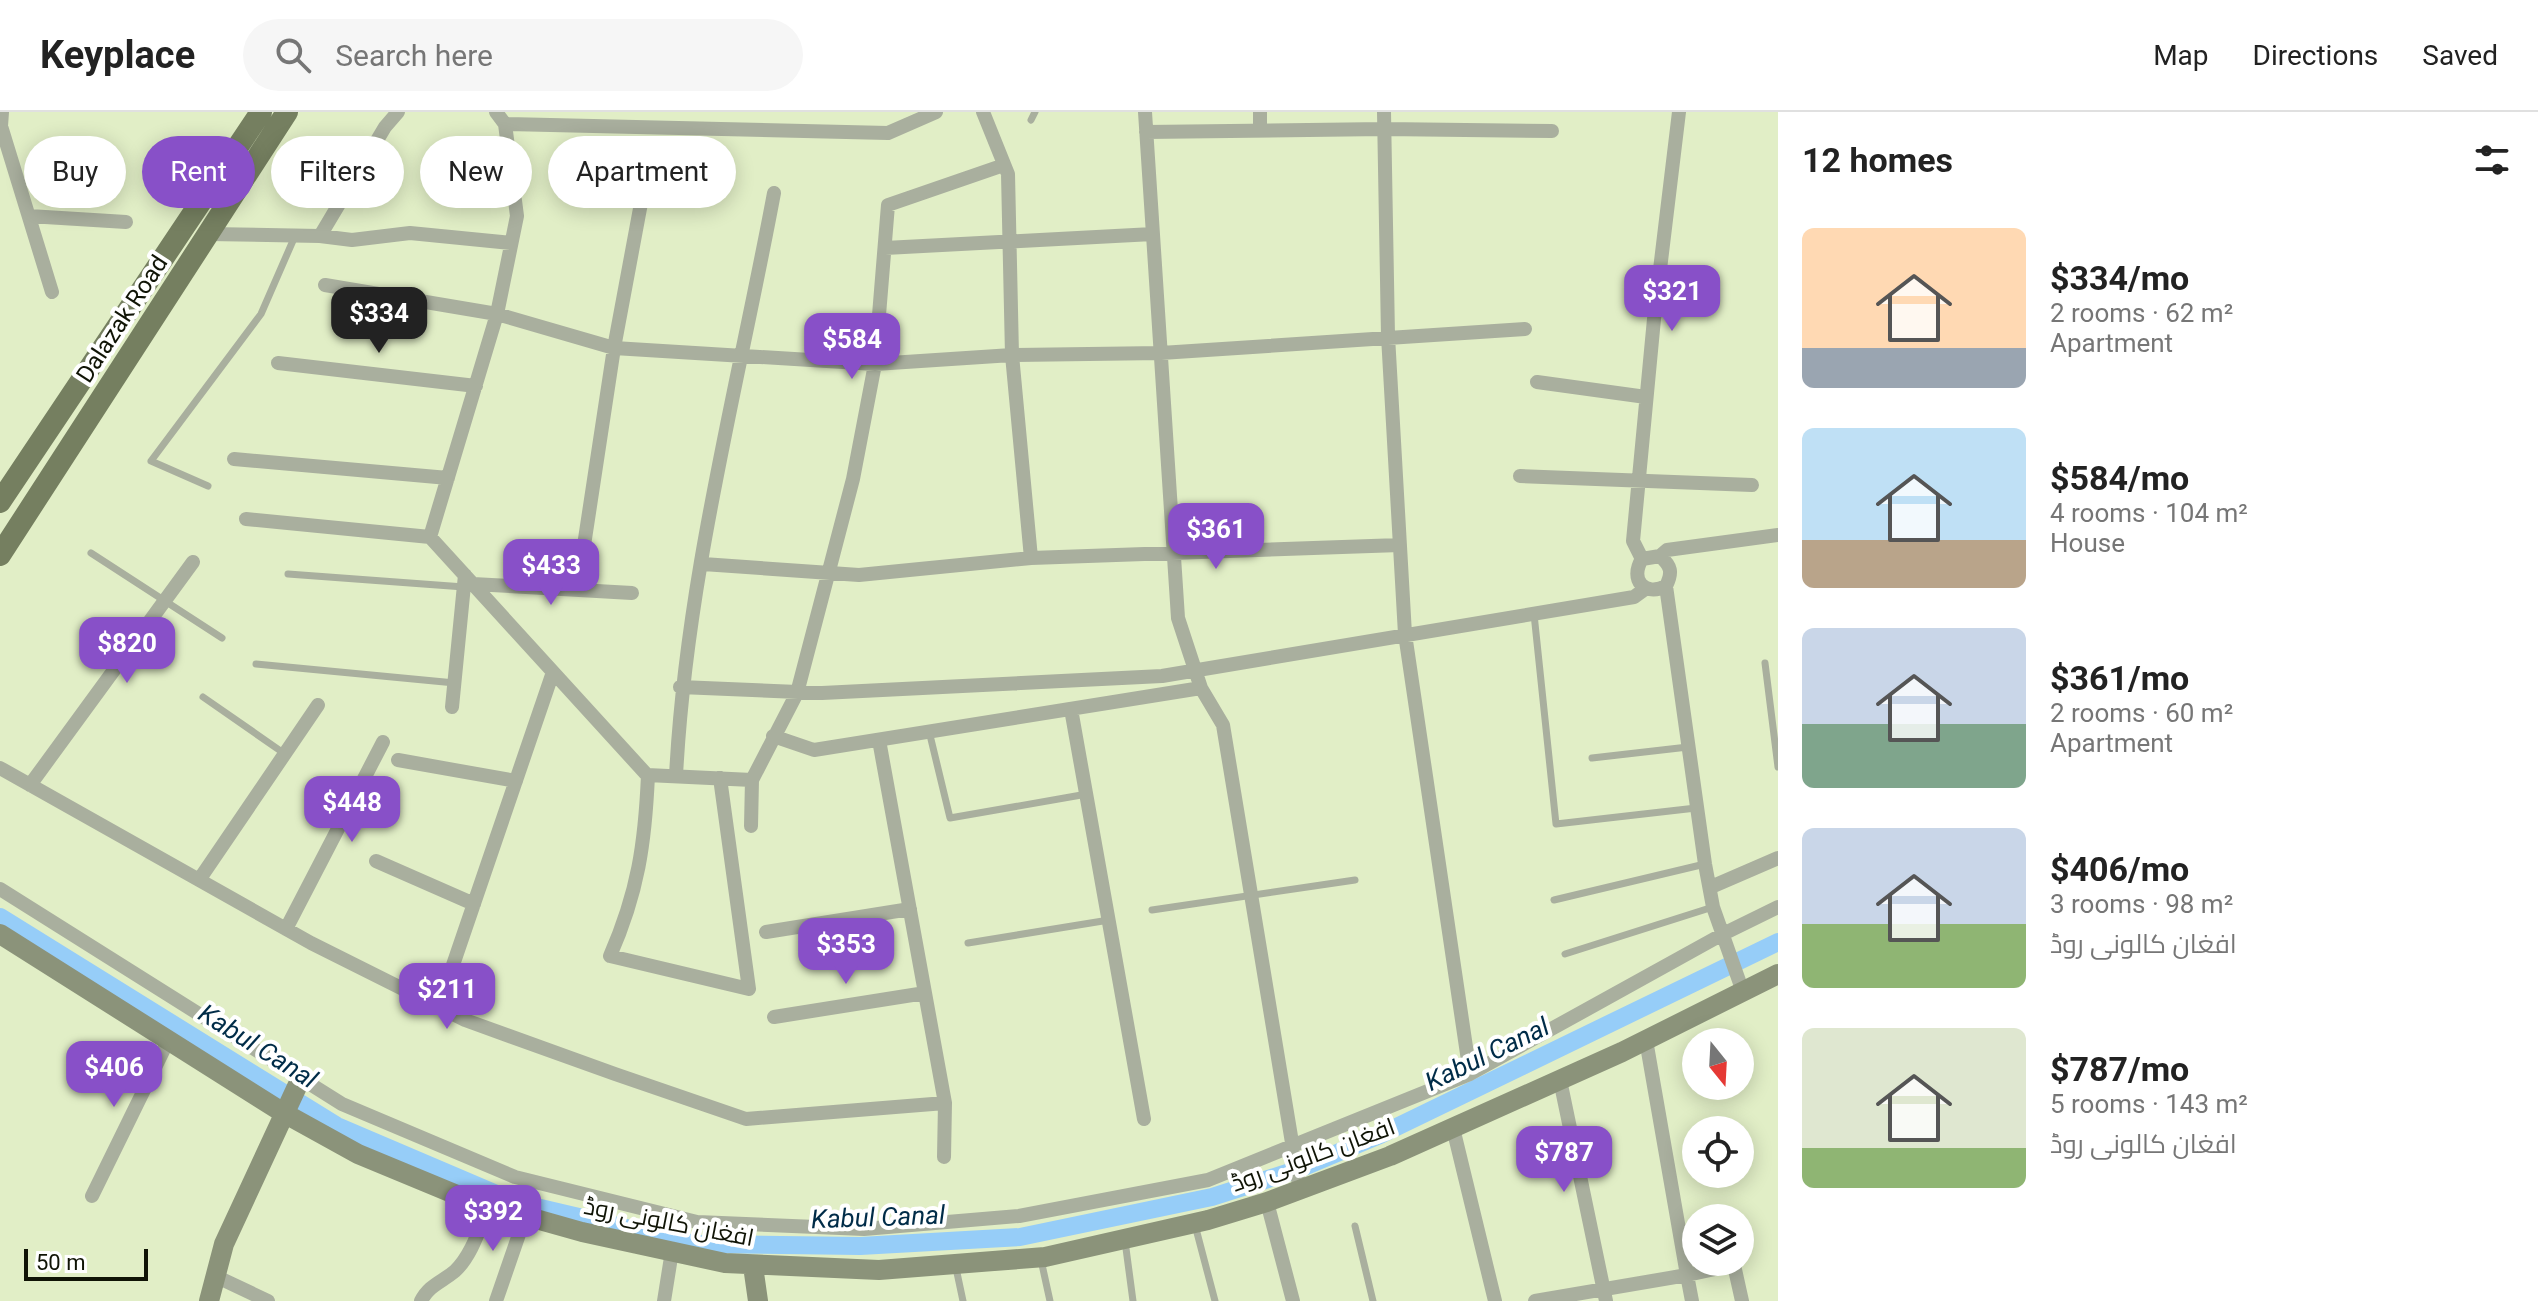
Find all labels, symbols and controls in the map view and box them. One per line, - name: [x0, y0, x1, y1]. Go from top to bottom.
- search box: [243, 19, 803, 91]
- text: Keyplace: [40, 33, 195, 77]
- icon: search: [271, 33, 315, 77]
- text: Search here: [335, 38, 493, 73]
- text: Map: [2153, 39, 2209, 72]
- text: Directions: [2253, 39, 2378, 72]
- text: Saved: [2422, 39, 2498, 72]
- chip: Buy: [24, 136, 126, 208]
- chip: Rent: [142, 136, 255, 208]
- chip: Filters: [271, 136, 404, 208]
- chip: New: [420, 136, 532, 208]
- chip: Apartment: [548, 136, 736, 208]
- icon: filters: [2470, 138, 2514, 182]
- text: 12 homes: [1802, 140, 1953, 180]
- street label: Dalazak Road: [71, 250, 173, 388]
- text: $334/mo: [2050, 258, 2189, 298]
- icon: home: [1866, 260, 1962, 356]
- pin: $321: [1625, 265, 1719, 333]
- text: $321: [1642, 276, 1702, 306]
- pin: $334: [332, 287, 426, 355]
- text: $334: [349, 298, 409, 328]
- text: 2 rooms · 62 m²: [2050, 298, 2233, 328]
- pin: $584: [805, 313, 899, 381]
- text: $584: [822, 324, 882, 354]
- text: Apartment: [2050, 328, 2173, 358]
- text: $584/mo: [2050, 458, 2189, 498]
- icon: home: [1866, 460, 1962, 556]
- text: 4 rooms · 104 m²: [2050, 498, 2248, 528]
- pin: $361: [1169, 503, 1263, 571]
- text: $361: [1186, 514, 1246, 544]
- text: House: [2050, 528, 2125, 558]
- pin: $433: [504, 539, 598, 607]
- text: $433: [521, 550, 581, 580]
- pin: $820: [80, 617, 174, 685]
- text: $820: [97, 628, 157, 658]
- text: $361/mo: [2050, 658, 2189, 698]
- icon: home: [1866, 660, 1962, 756]
- text: 2 rooms · 60 m²: [2050, 698, 2233, 728]
- text: Apartment: [2050, 728, 2173, 758]
- pin: $448: [305, 776, 399, 844]
- text: $448: [322, 787, 382, 817]
- text: $406/mo: [2050, 849, 2189, 889]
- icon: home: [1866, 860, 1962, 956]
- text: 3 rooms · 98 m²: [2050, 889, 2233, 919]
- pin: $353: [799, 918, 893, 986]
- text: $353: [816, 929, 876, 959]
- text: افغان کالونی روڈ: [2050, 929, 2237, 959]
- pin: $211: [400, 963, 494, 1031]
- text: $211: [417, 974, 477, 1004]
- water label: Kabul Canal: [193, 998, 324, 1095]
- water label: Kabul Canal: [1420, 1011, 1555, 1097]
- north arrow: [1682, 1028, 1754, 1100]
- map controls: [1682, 1028, 1754, 1276]
- pin: $406: [67, 1041, 161, 1109]
- text: $787/mo: [2050, 1049, 2189, 1089]
- text: $406: [84, 1052, 144, 1082]
- icon: home: [1866, 1060, 1962, 1156]
- text: 5 rooms · 143 m²: [2050, 1089, 2248, 1119]
- street label: افغان کالونی روڈ: [1227, 1112, 1399, 1198]
- button: locate: [1682, 1116, 1754, 1188]
- pin: $787: [1517, 1126, 1611, 1194]
- text: افغان کالونی روڈ: [2050, 1129, 2237, 1159]
- text: $787: [1534, 1137, 1594, 1167]
- pin: $392: [446, 1185, 540, 1253]
- street label: افغان کالونی روڈ: [582, 1192, 756, 1252]
- text: $392: [463, 1196, 523, 1226]
- water label: Kabul Canal: [810, 1200, 946, 1234]
- button: layers: [1682, 1204, 1754, 1276]
- scale bar: [24, 1245, 148, 1281]
- text: 50 m: [36, 1250, 85, 1275]

